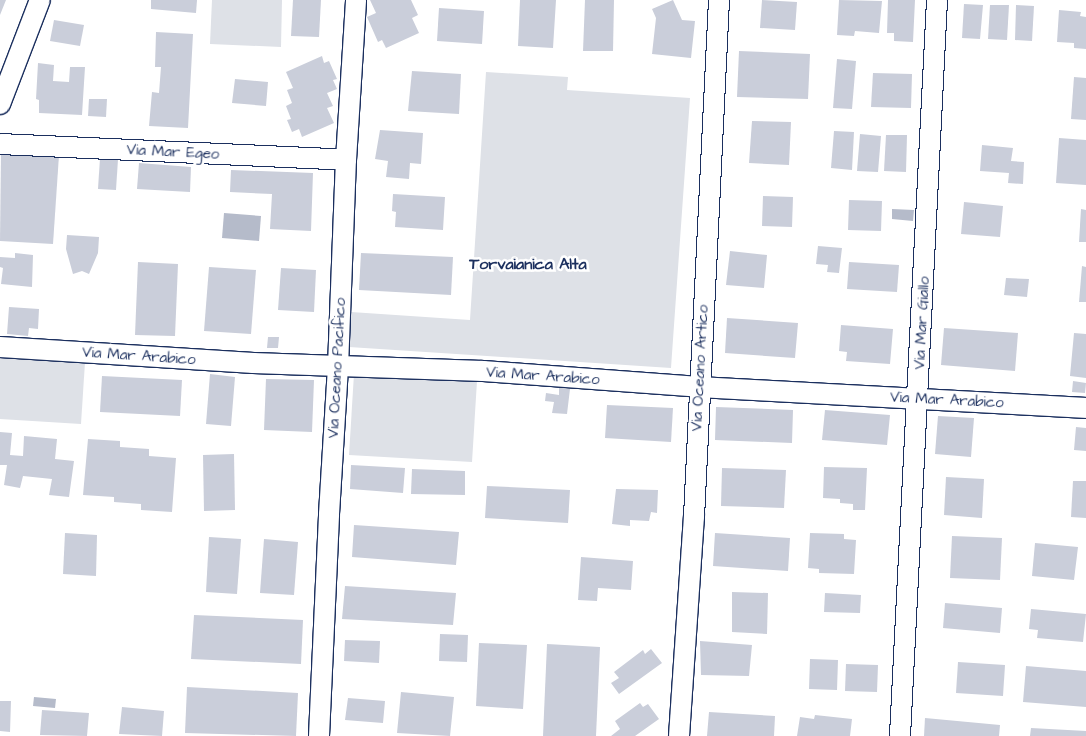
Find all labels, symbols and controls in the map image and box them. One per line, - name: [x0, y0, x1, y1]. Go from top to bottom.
- street label: Via Mar Egeo: [126, 141, 220, 163]
- district label: Torvaianica Alta: [469, 254, 587, 274]
- street label: Via Mar Giallo: [911, 276, 933, 370]
- street label: Via Oceano Pacifico: [324, 297, 350, 439]
- street label: Via Oceano Artico: [688, 304, 712, 432]
- street label: Via Mar Arabico: [82, 343, 196, 369]
- street label: Via Mar Arabico: [486, 363, 600, 389]
- street label: Via Mar Arabico: [890, 388, 1004, 412]

